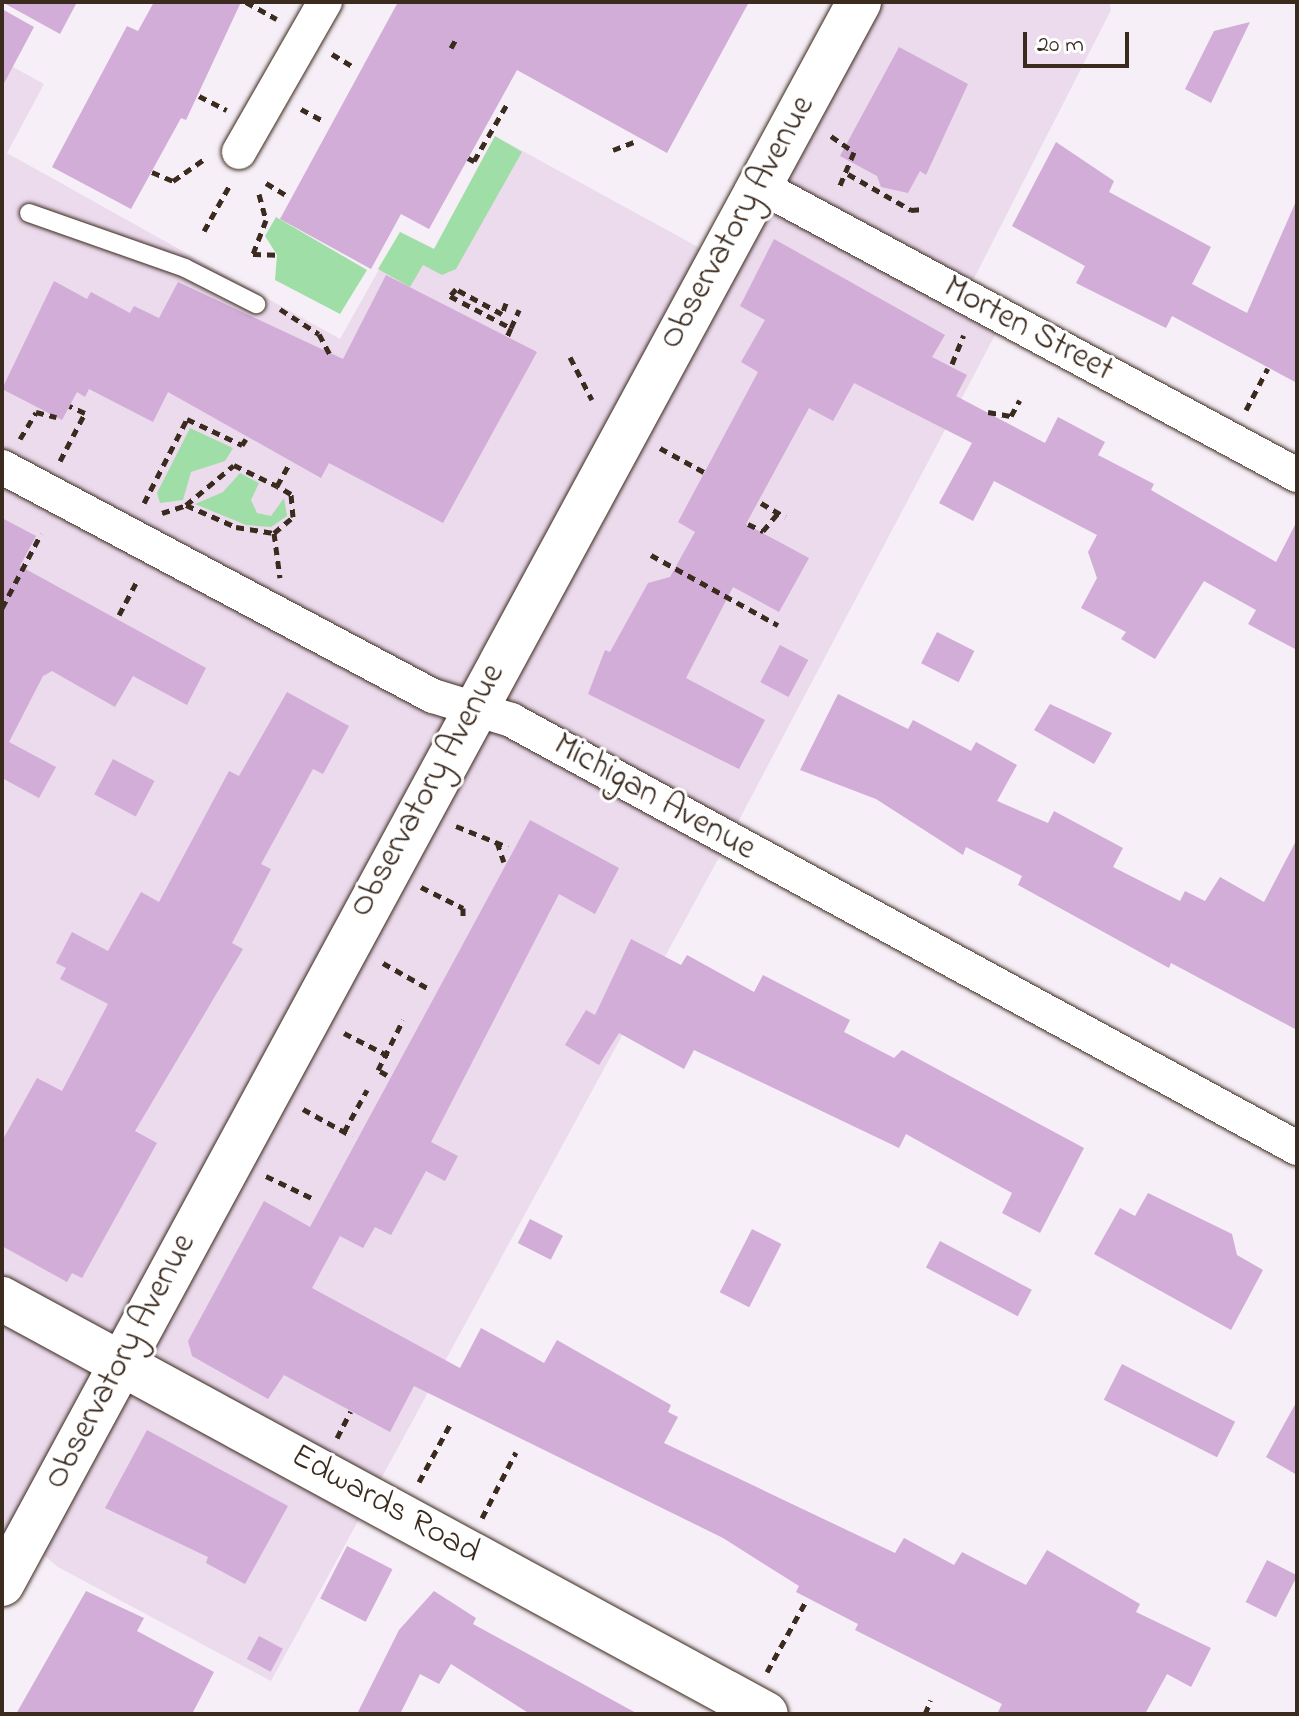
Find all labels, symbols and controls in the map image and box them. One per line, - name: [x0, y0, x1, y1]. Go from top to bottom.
- scale bar: [1027, 16, 1133, 66]
- text: 20 m: [1037, 28, 1084, 63]
- street label: Observatory Avenue: [651, 89, 825, 357]
- street label: Morten Street: [936, 268, 1120, 392]
- street label: Observatory Avenue: [341, 657, 515, 925]
- street label: Michigan Avenue: [546, 726, 762, 870]
- street label: Observatory Avenue: [36, 1227, 206, 1497]
- street label: Edwards Road: [283, 1436, 487, 1574]

